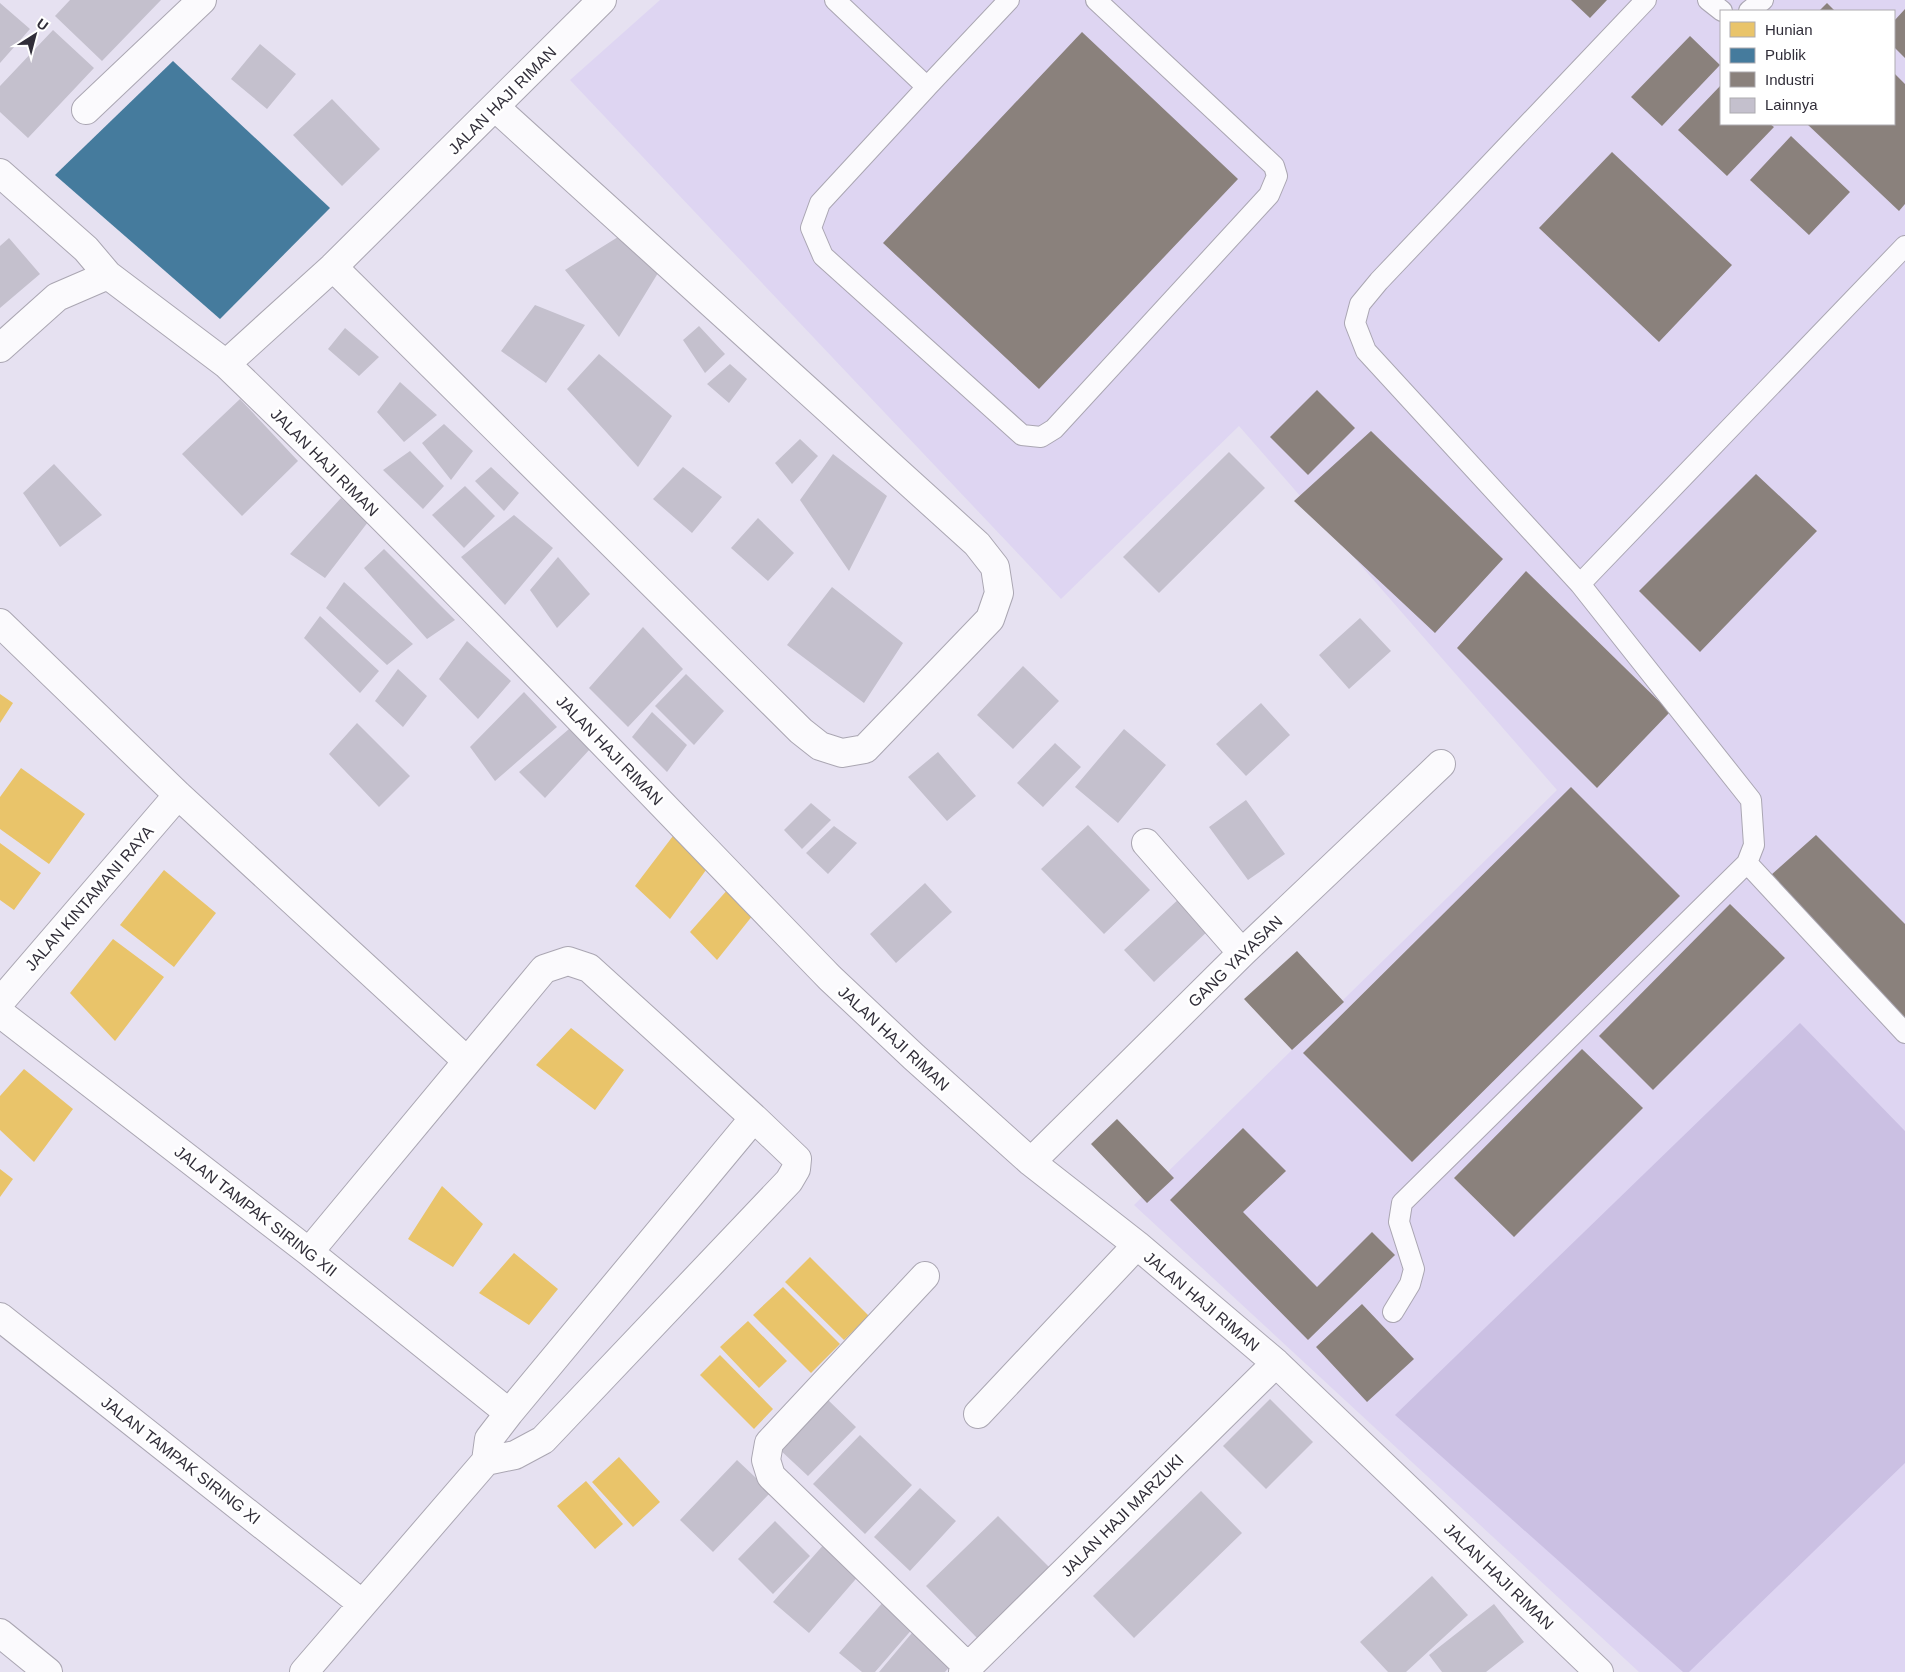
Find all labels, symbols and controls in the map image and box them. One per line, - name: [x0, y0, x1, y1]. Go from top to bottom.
- north arrow: [10, 10, 60, 60]
- legend: [1720, 10, 1895, 125]
- text: U: [34, 15, 51, 34]
- text: Hunian: [1765, 21, 1813, 38]
- street label: JALAN HAJI RIMAN: [445, 43, 560, 158]
- text: Publik: [1765, 46, 1806, 63]
- text: Industri: [1765, 71, 1814, 88]
- text: Lainnya: [1765, 96, 1818, 113]
- street label: JALAN HAJI RIMAN: [267, 405, 382, 520]
- street label: JALAN HAJI RIMAN: [553, 692, 666, 808]
- street label: JALAN KINTAMANI RAYA: [22, 822, 157, 974]
- street label: GANG YAYASAN: [1185, 912, 1286, 1010]
- street label: JALAN HAJI RIMAN: [835, 983, 952, 1094]
- street label: JALAN TAMPAK SIRING XII: [171, 1143, 340, 1280]
- street label: JALAN HAJI RIMAN: [1141, 1248, 1263, 1354]
- street label: JALAN TAMPAK SIRING XI: [98, 1393, 263, 1528]
- street label: JALAN HAJI MARZUKI: [1058, 1451, 1187, 1580]
- street label: JALAN HAJI RIMAN: [1441, 1520, 1557, 1633]

